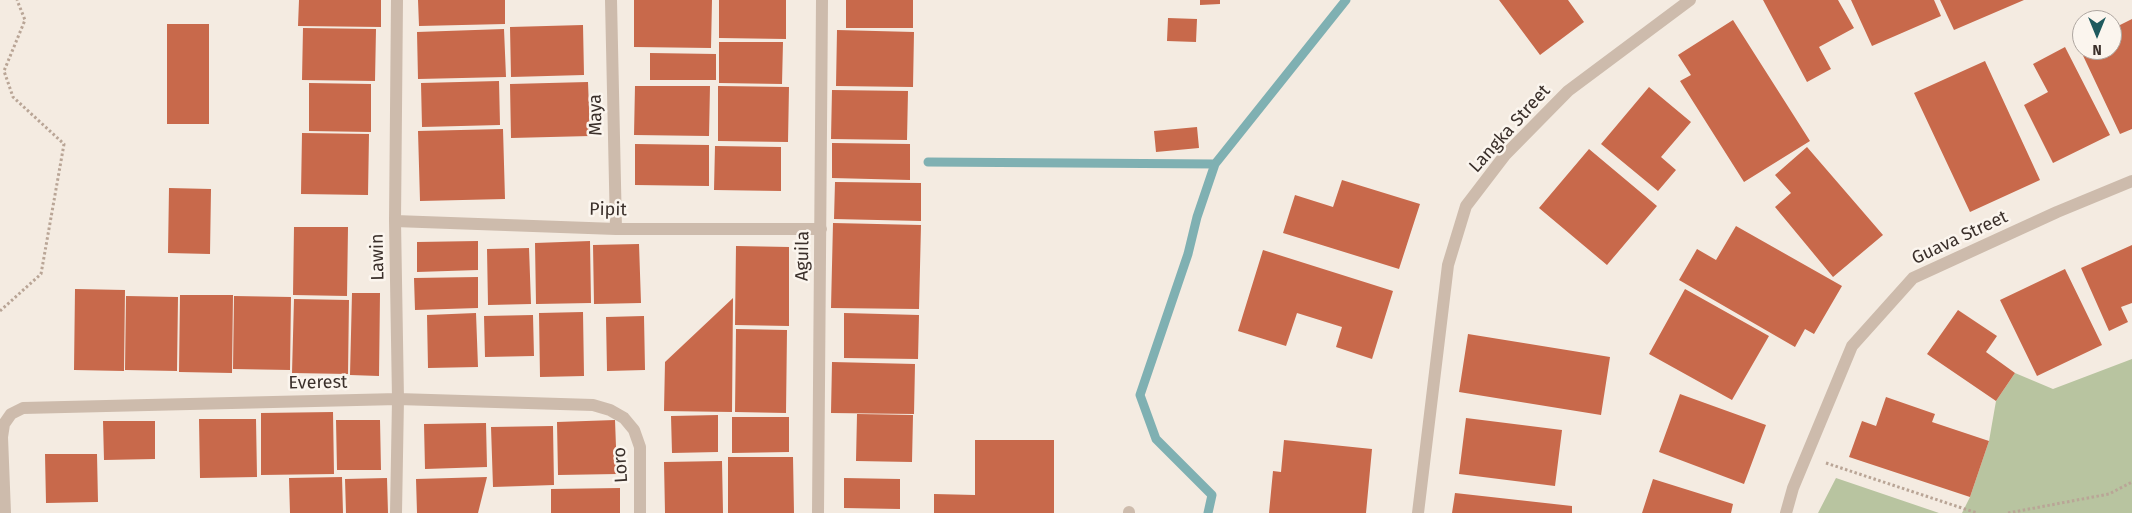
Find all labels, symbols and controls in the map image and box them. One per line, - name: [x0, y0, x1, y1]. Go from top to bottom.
- north arrow: [2072, 10, 2122, 60]
- text: N: [2092, 41, 2102, 58]
- street label: Langka Street: [1465, 81, 1555, 177]
- street label: Maya: [585, 94, 607, 136]
- street label: Pipit: [589, 199, 627, 221]
- street label: Guava Street: [1909, 206, 2011, 270]
- street label: Aguila: [792, 231, 814, 281]
- street label: Lawin: [367, 233, 389, 281]
- street label: Everest: [288, 372, 348, 394]
- street label: Loro: [609, 446, 633, 484]

